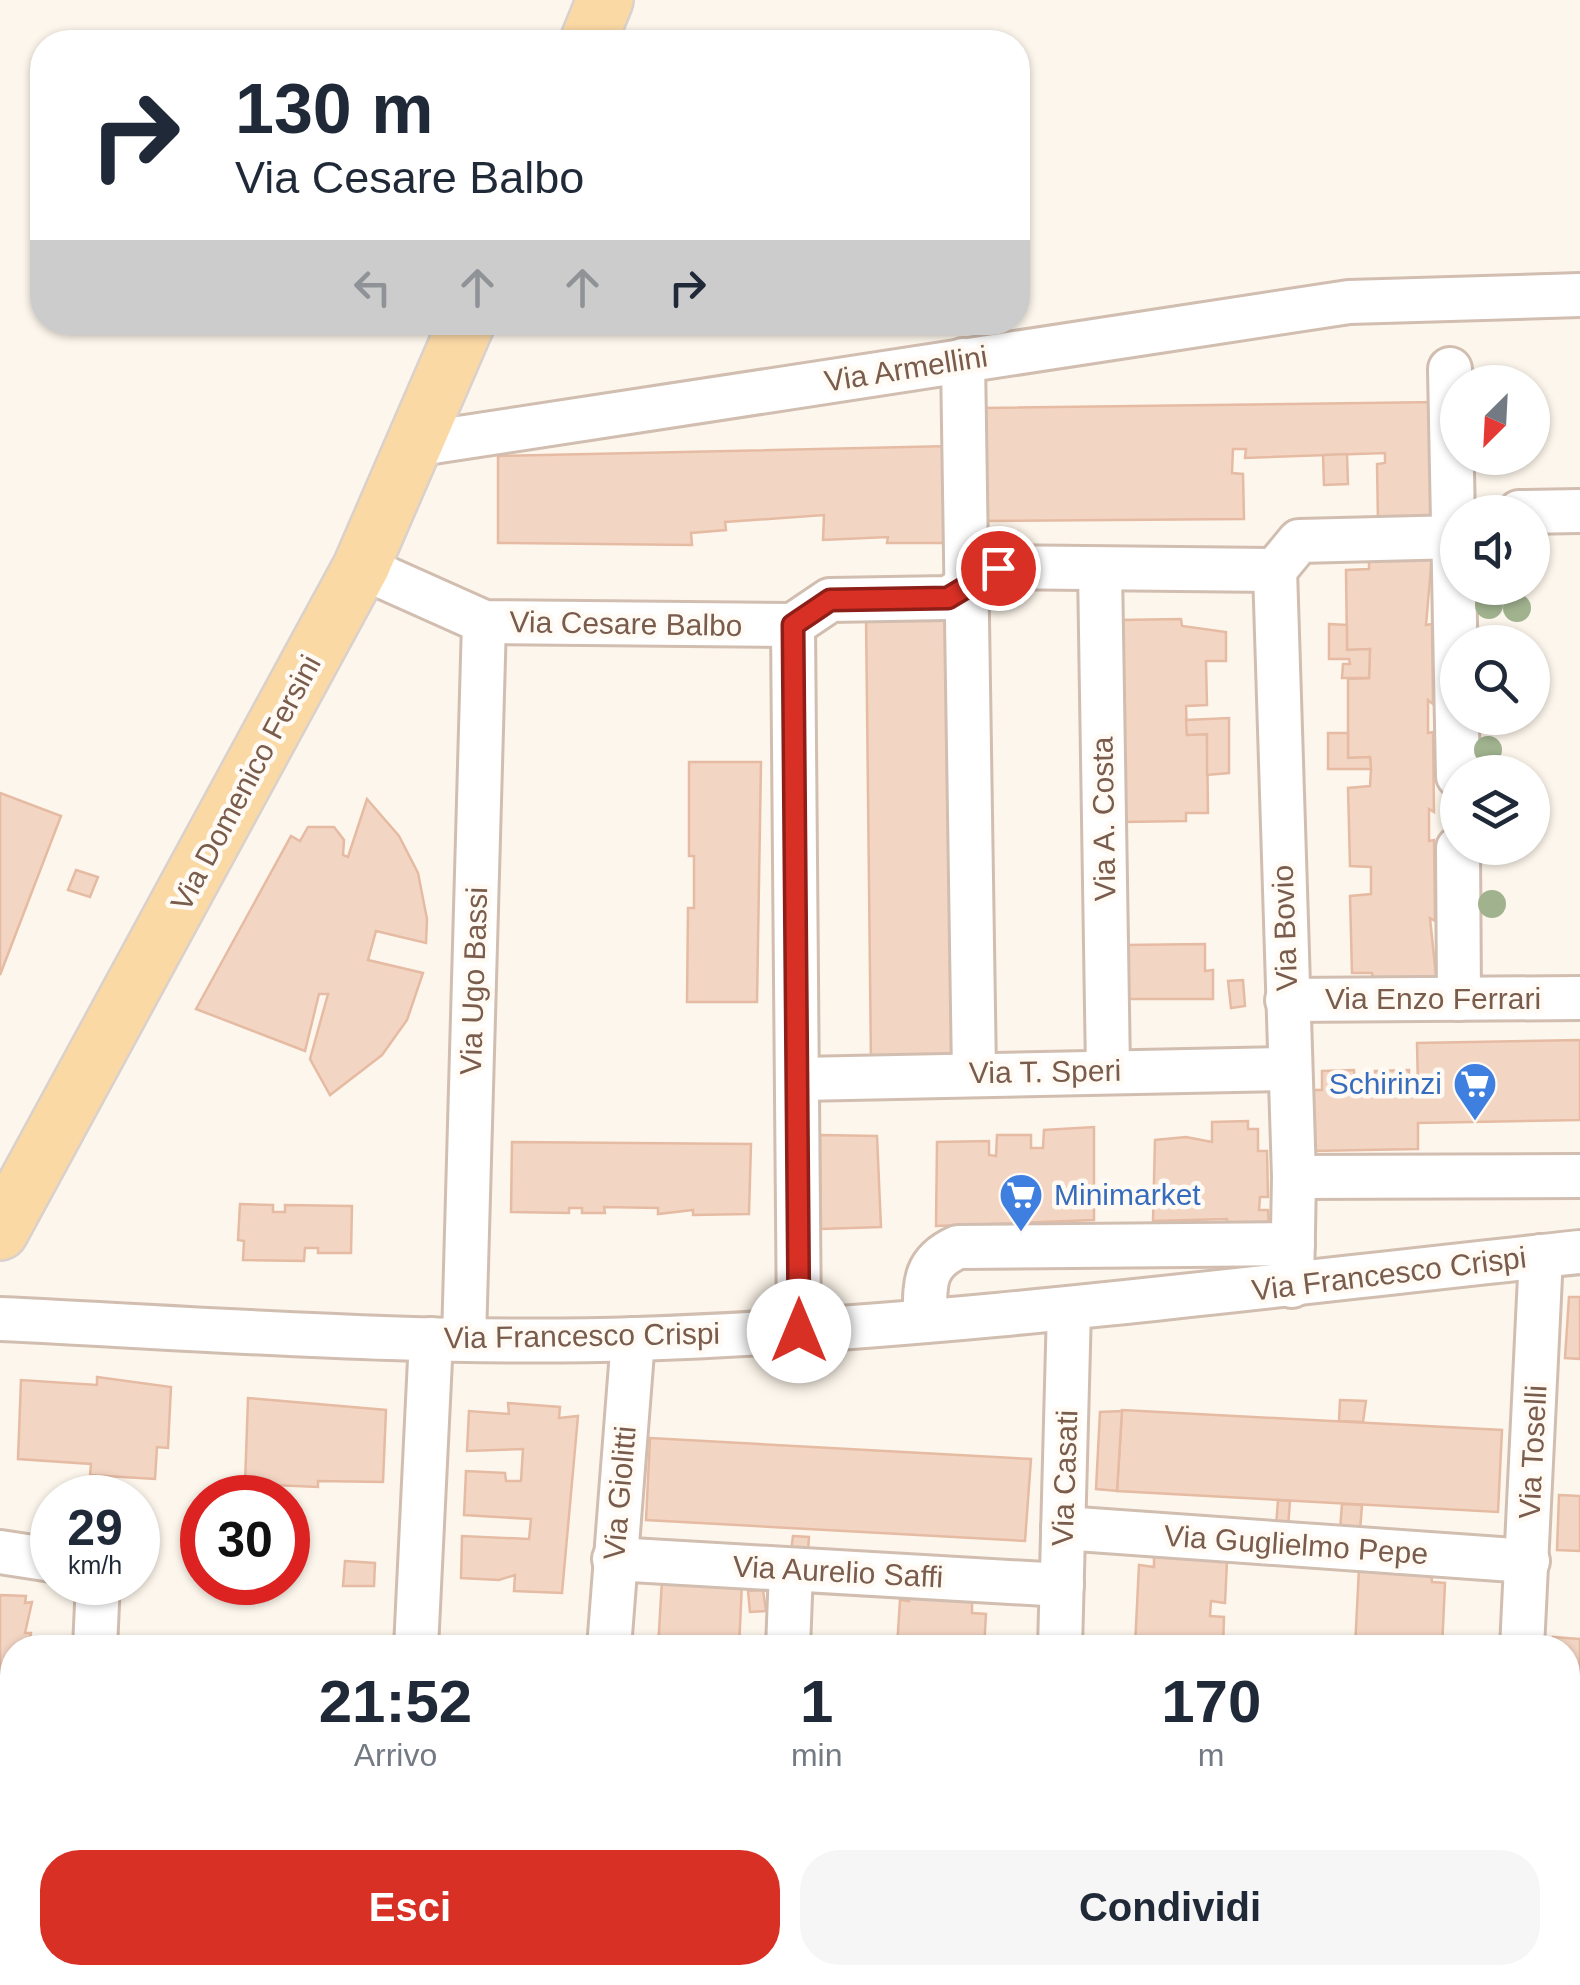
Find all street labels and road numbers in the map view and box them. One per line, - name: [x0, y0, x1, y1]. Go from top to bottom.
- street label: Via Armellini: [822, 339, 990, 398]
- street label: Via Cesare Balbo: [509, 605, 743, 642]
- street label: Via Domenico Fersini: [164, 649, 327, 916]
- street label: Via A. Costa: [1086, 736, 1121, 902]
- street label: Via Bovio: [1266, 864, 1303, 992]
- street label: Via Ugo Bassi: [454, 887, 493, 1075]
- street label: Via Enzo Ferrari: [1325, 982, 1541, 1015]
- street label: Via T. Speri: [969, 1054, 1121, 1089]
- street label: Via Francesco Crispi: [1250, 1240, 1528, 1307]
- street label: Via Francesco Crispi: [444, 1317, 720, 1354]
- street label: Via Toselli: [1513, 1384, 1552, 1520]
- street label: Via Casati: [1046, 1409, 1083, 1547]
- street label: Via Giolitti: [597, 1425, 642, 1561]
- street label: Via Guglielmo Pepe: [1163, 1519, 1429, 1570]
- street label: Via Aurelio Saffi: [732, 1550, 944, 1593]

